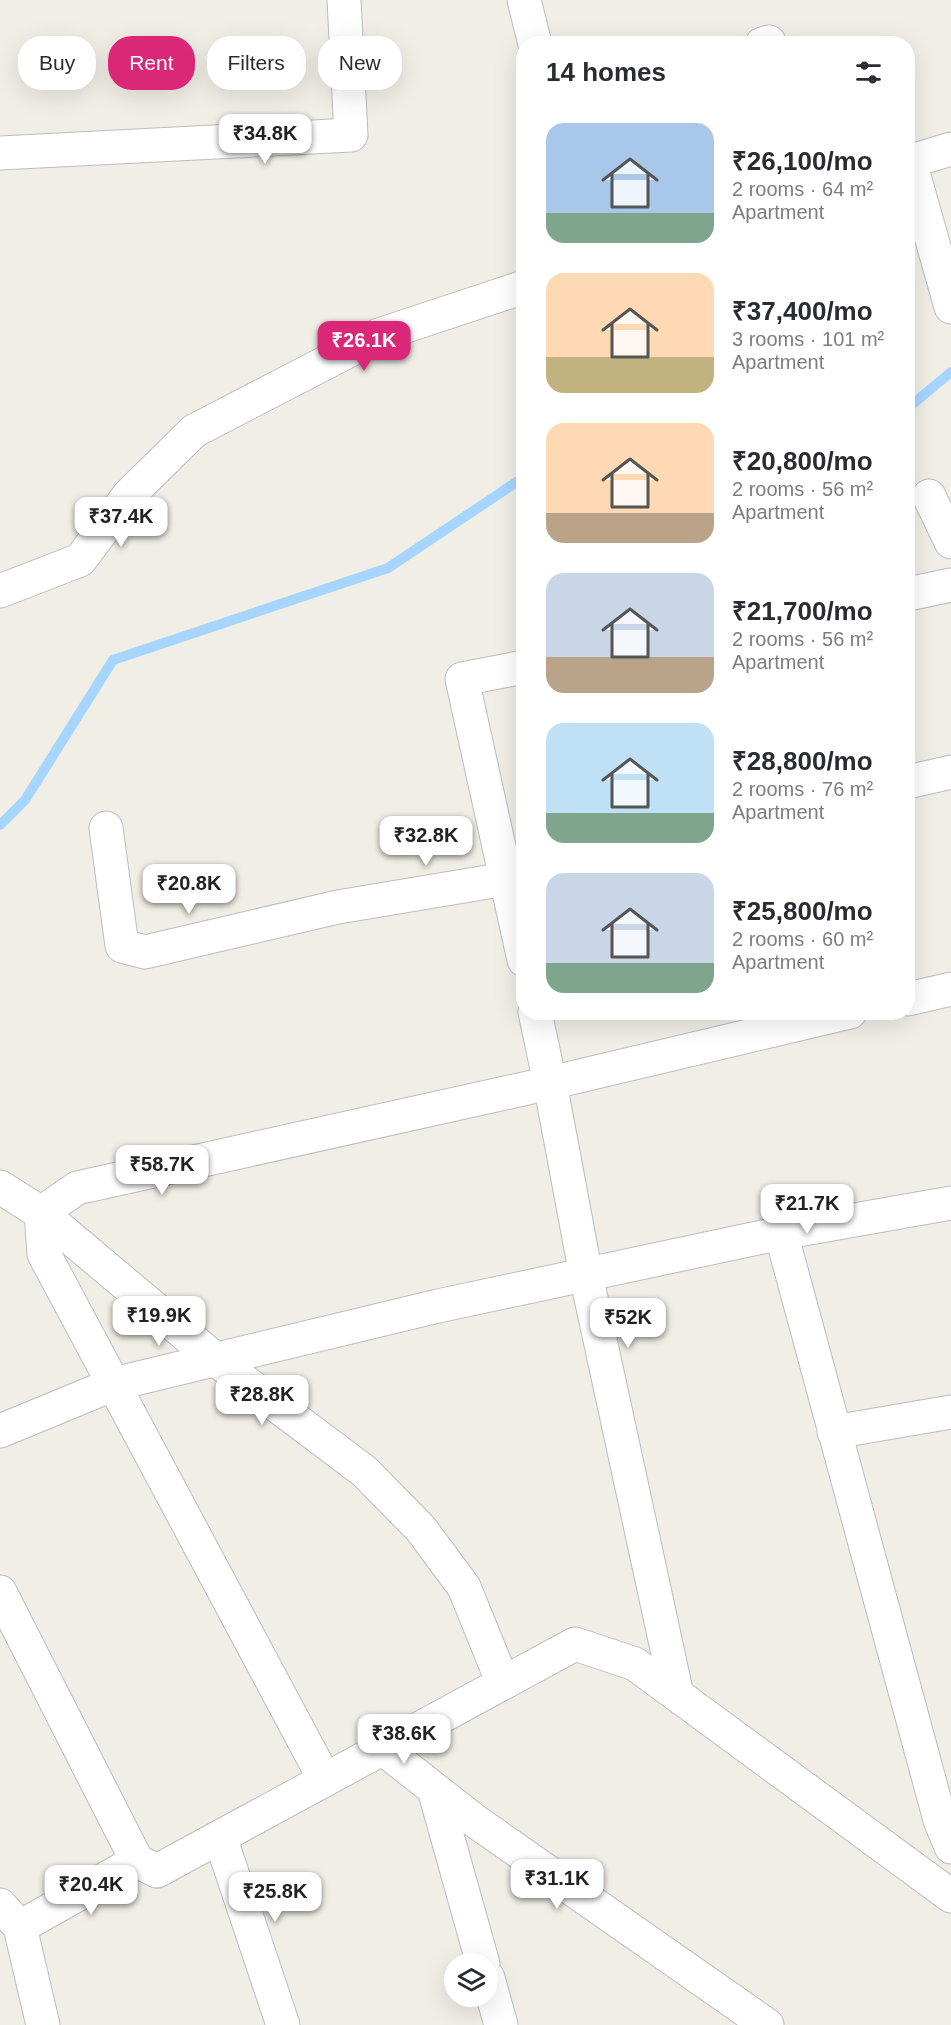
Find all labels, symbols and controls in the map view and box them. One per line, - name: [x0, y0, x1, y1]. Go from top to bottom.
- chip: Buy: [18, 36, 96, 90]
- chip: Rent: [108, 36, 195, 90]
- chip: Filters: [207, 36, 306, 90]
- chip: New: [318, 36, 402, 90]
- icon: filters: [852, 56, 885, 89]
- text: 14 homes: [546, 57, 666, 87]
- pin: ₹34.8K: [216, 114, 314, 165]
- text: ₹34.8K: [233, 122, 297, 144]
- text: ₹26,100/mo: [732, 146, 873, 176]
- icon: home: [594, 147, 666, 219]
- text: 2 rooms · 64 m²: [732, 178, 873, 200]
- text: Apartment: [732, 201, 824, 223]
- text: ₹37,400/mo: [732, 296, 873, 326]
- icon: home: [594, 297, 666, 369]
- pin: ₹26.1K: [315, 321, 413, 372]
- text: 3 rooms · 101 m²: [732, 328, 884, 350]
- text: ₹26.1K: [332, 329, 396, 351]
- text: Apartment: [732, 351, 824, 373]
- text: ₹20,800/mo: [732, 446, 873, 476]
- icon: home: [594, 447, 666, 519]
- text: 2 rooms · 56 m²: [732, 478, 873, 500]
- pin: ₹37.4K: [72, 497, 170, 548]
- text: Apartment: [732, 501, 824, 523]
- text: ₹37.4K: [89, 505, 153, 527]
- text: ₹21,700/mo: [732, 596, 873, 626]
- icon: home: [594, 597, 666, 669]
- text: 2 rooms · 56 m²: [732, 628, 873, 650]
- text: Apartment: [732, 651, 824, 673]
- text: ₹28,800/mo: [732, 746, 873, 776]
- icon: home: [594, 747, 666, 819]
- text: 2 rooms · 76 m²: [732, 778, 873, 800]
- text: Apartment: [732, 801, 824, 823]
- pin: ₹32.8K: [377, 816, 475, 867]
- text: ₹32.8K: [394, 824, 458, 846]
- pin: ₹20.8K: [140, 864, 238, 915]
- text: ₹20.8K: [157, 872, 221, 894]
- text: ₹25,800/mo: [732, 896, 873, 926]
- icon: home: [594, 897, 666, 969]
- text: 2 rooms · 60 m²: [732, 928, 873, 950]
- text: Apartment: [732, 951, 824, 973]
- pin: ₹58.7K: [113, 1145, 211, 1196]
- text: ₹58.7K: [130, 1153, 194, 1175]
- pin: ₹21.7K: [758, 1184, 856, 1235]
- text: ₹21.7K: [775, 1192, 839, 1214]
- pin: ₹19.9K: [110, 1296, 208, 1347]
- pin: ₹52K: [592, 1298, 664, 1349]
- text: ₹19.9K: [127, 1304, 191, 1326]
- text: ₹52K: [604, 1306, 652, 1328]
- pin: ₹28.8K: [213, 1375, 311, 1426]
- text: ₹28.8K: [230, 1383, 294, 1405]
- pin: ₹38.6K: [355, 1714, 453, 1765]
- text: ₹38.6K: [372, 1722, 436, 1744]
- pin: ₹31.1K: [508, 1859, 606, 1910]
- pin: ₹20.4K: [42, 1865, 140, 1916]
- text: ₹31.1K: [525, 1867, 589, 1889]
- pin: ₹25.8K: [226, 1872, 324, 1923]
- text: ₹20.4K: [59, 1873, 123, 1895]
- text: ₹25.8K: [243, 1880, 307, 1902]
- map controls: [444, 1953, 498, 2007]
- button: layers: [444, 1953, 498, 2007]

